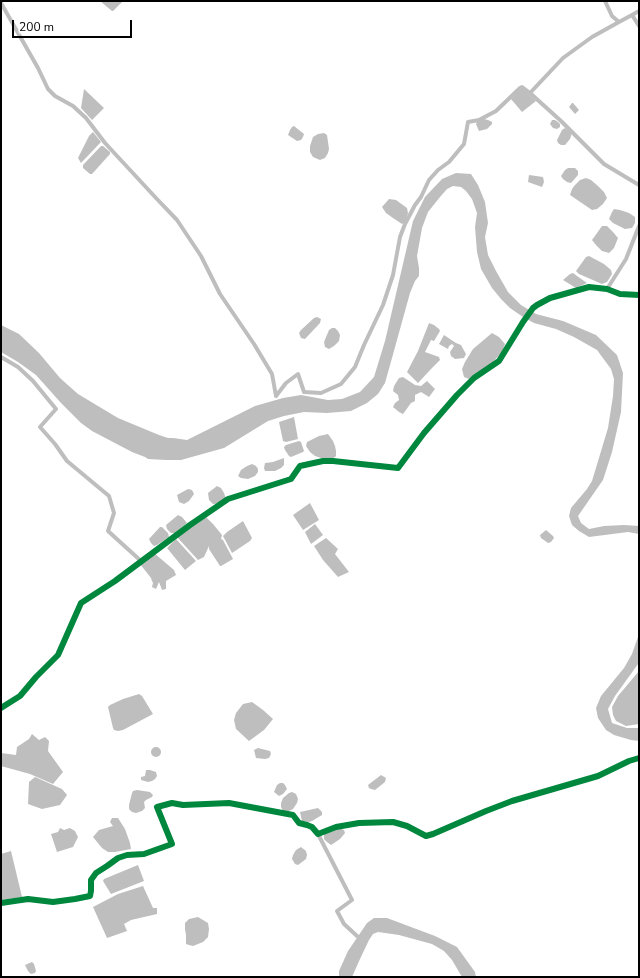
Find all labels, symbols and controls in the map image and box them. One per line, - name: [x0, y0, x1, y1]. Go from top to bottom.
- scale bar: [14, 12, 134, 38]
- text: 200 m: [19, 19, 54, 35]

